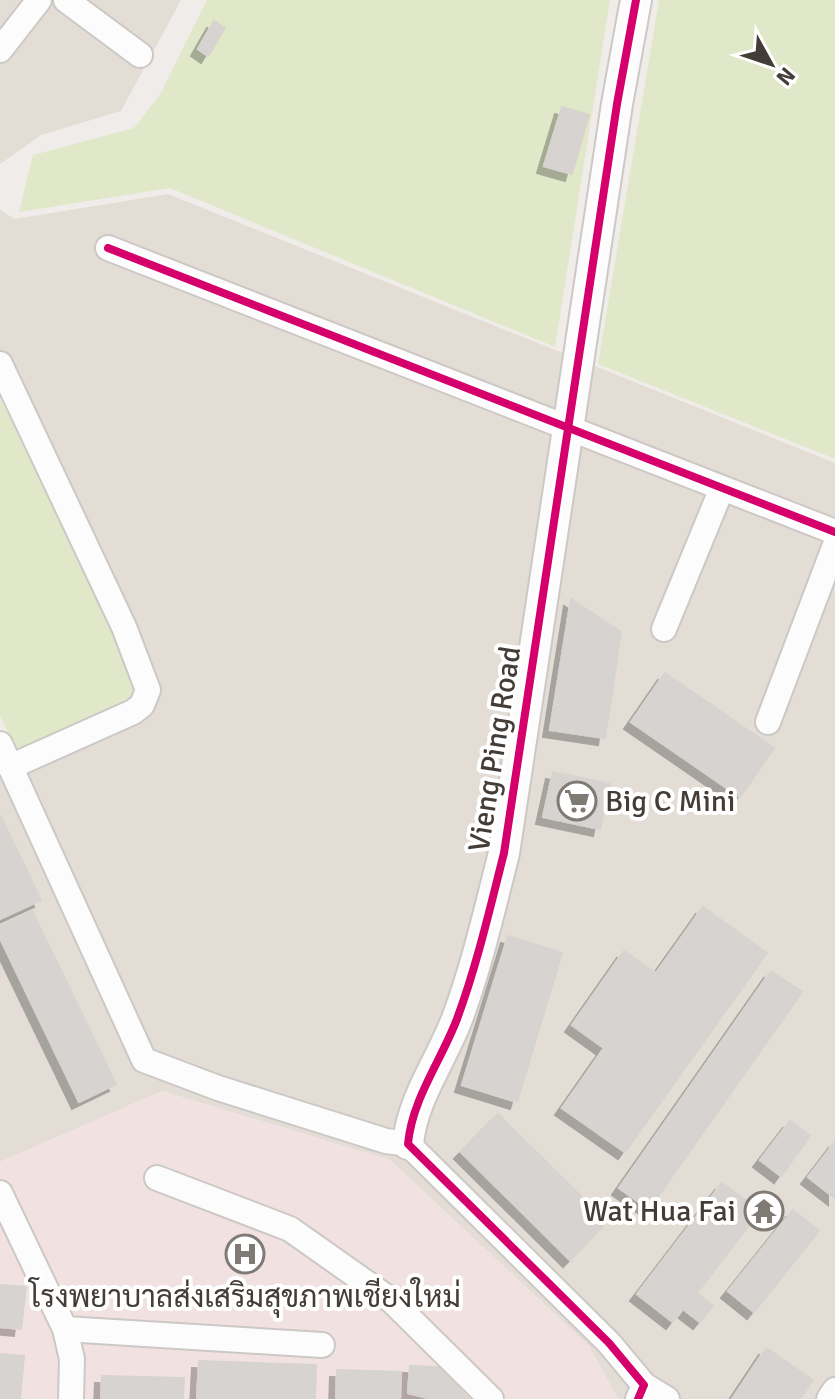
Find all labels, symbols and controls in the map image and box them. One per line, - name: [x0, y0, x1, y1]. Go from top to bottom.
- north arrow: [731, 24, 811, 104]
- text: N: [771, 62, 801, 91]
- street label: Vieng Ping Road: [461, 644, 529, 854]
- supermarket icon: Big C Mini: [556, 780, 598, 822]
- place label: Big C Mini: [605, 783, 735, 820]
- temple icon: Wat Hua Fai: [743, 1190, 785, 1232]
- place label: Wat Hua Fai: [583, 1193, 736, 1230]
- hospital icon: โรงพยาบาลส่งเสริมสุขภาพเชียงใหม่: [224, 1233, 266, 1275]
- place label: โรงพยาบาลส่งเสริมสุขภาพเชียงใหม่: [27, 1277, 461, 1318]

